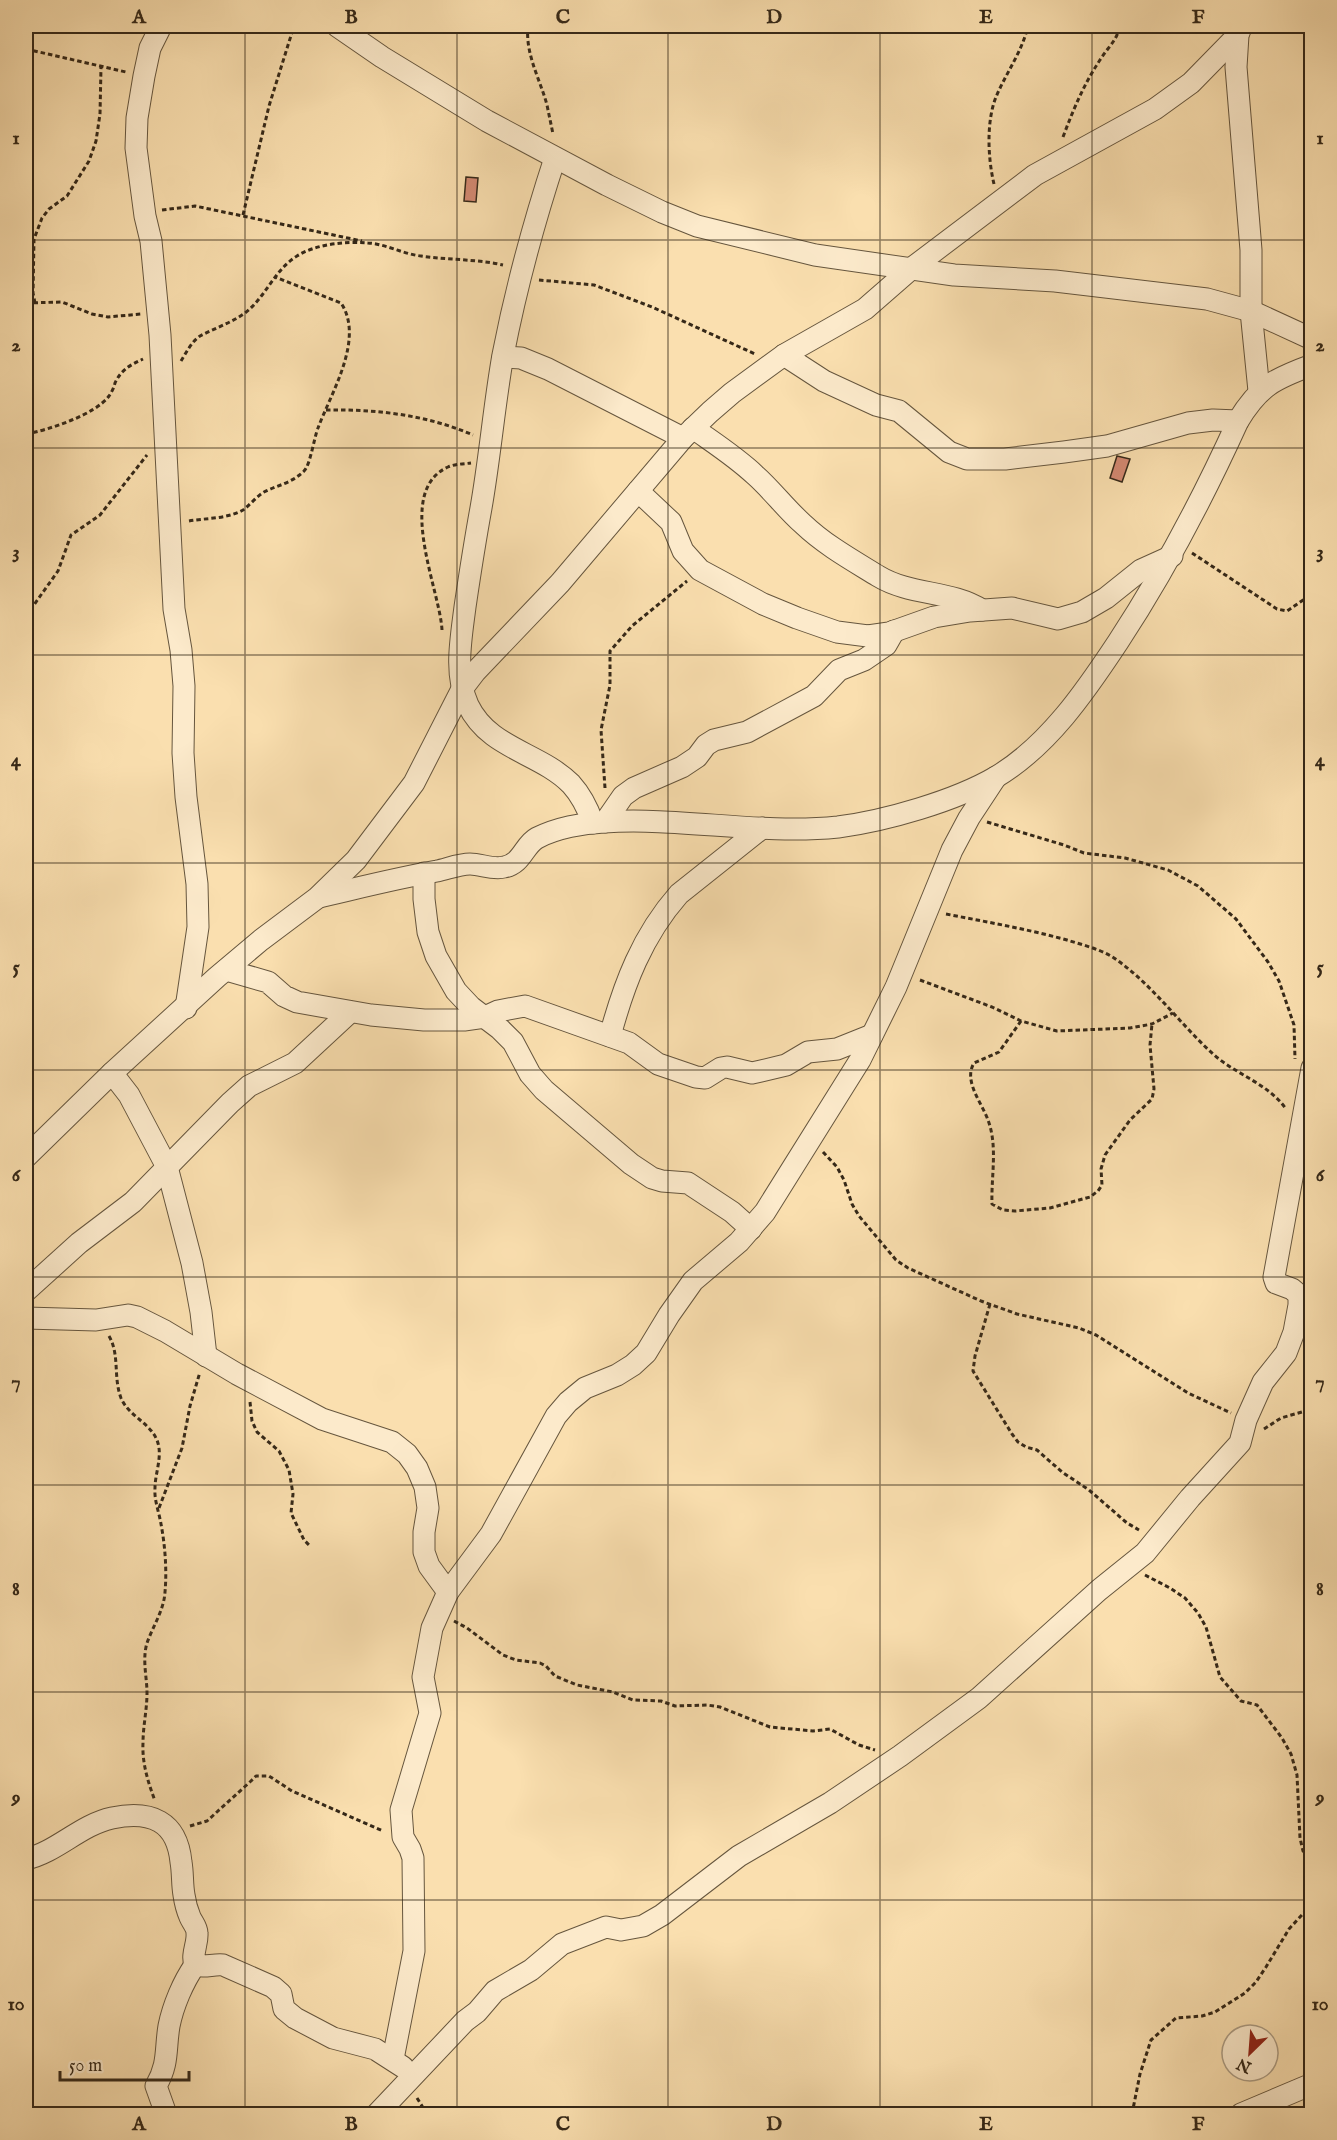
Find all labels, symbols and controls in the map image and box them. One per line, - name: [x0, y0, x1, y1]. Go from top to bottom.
- text: A: [131, 5, 147, 30]
- text: B: [344, 5, 358, 30]
- text: C: [556, 5, 570, 30]
- text: D: [766, 5, 782, 30]
- text: E: [979, 5, 993, 30]
- text: F: [1192, 5, 1205, 30]
- text: 1: [12, 126, 20, 151]
- text: 1: [1316, 126, 1324, 151]
- text: 2: [11, 333, 21, 358]
- text: 2: [1315, 333, 1325, 358]
- text: 3: [12, 540, 20, 565]
- text: 3: [1316, 540, 1324, 565]
- text: 4: [11, 748, 22, 773]
- text: 4: [1315, 748, 1326, 773]
- text: 5: [12, 955, 20, 980]
- text: 5: [1316, 955, 1324, 980]
- text: 6: [12, 1163, 22, 1188]
- text: 6: [1316, 1163, 1326, 1188]
- text: 7: [11, 1370, 21, 1395]
- text: 7: [1315, 1370, 1325, 1395]
- text: 8: [12, 1577, 20, 1602]
- text: 8: [1316, 1577, 1324, 1602]
- text: 9: [11, 1785, 21, 1810]
- text: 9: [1315, 1785, 1325, 1810]
- text: 10: [7, 1992, 25, 2017]
- text: 10: [1311, 1992, 1329, 2017]
- north arrow: [1220, 2023, 1280, 2083]
- scale bar: [60, 2044, 189, 2082]
- text: N: [1234, 2053, 1256, 2077]
- text: 50 m: [69, 2055, 102, 2078]
- text: A: [131, 2112, 147, 2137]
- text: B: [344, 2112, 358, 2137]
- text: C: [556, 2112, 570, 2137]
- text: D: [766, 2112, 782, 2137]
- text: E: [979, 2112, 993, 2137]
- text: F: [1192, 2112, 1205, 2137]

